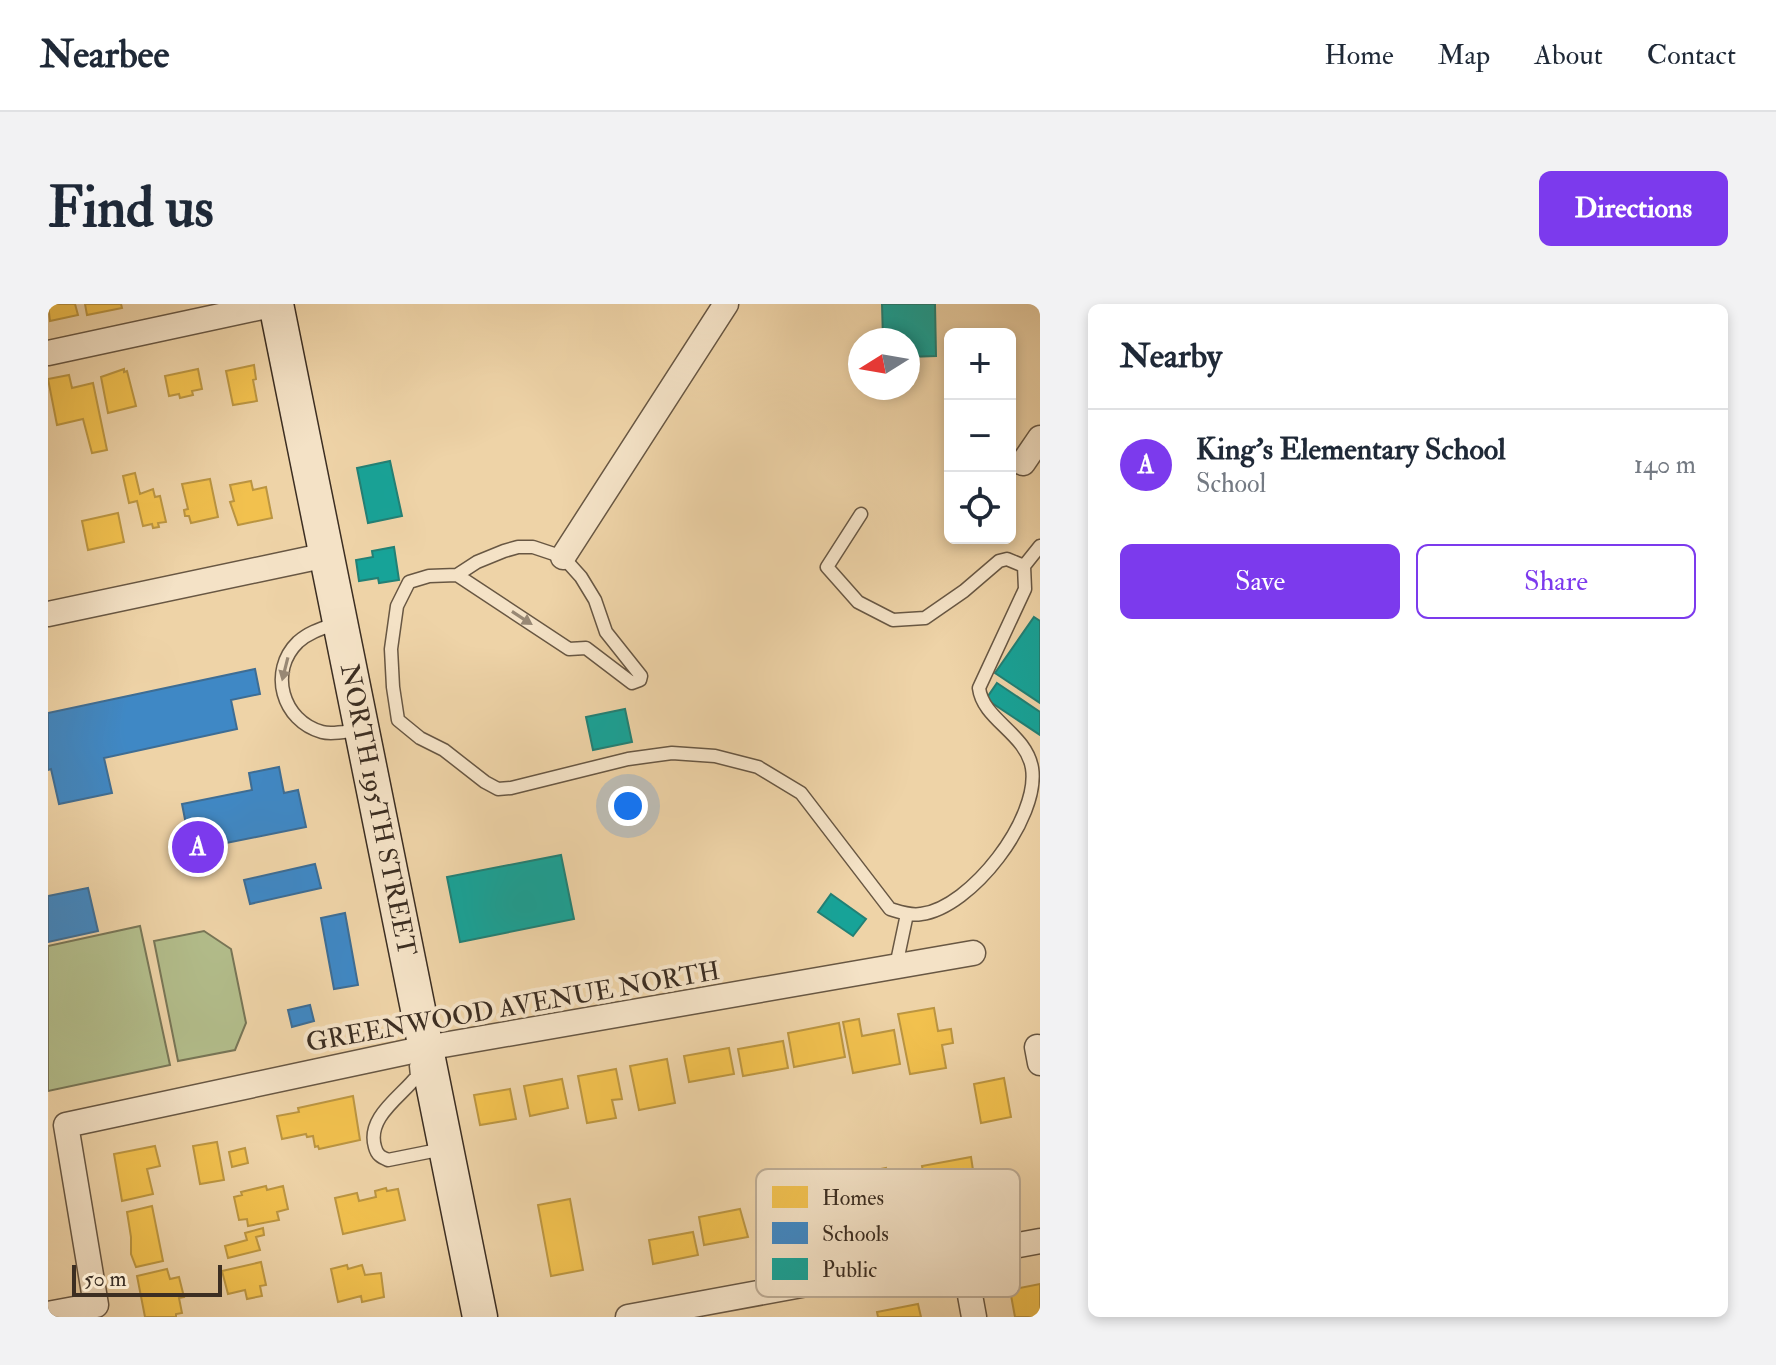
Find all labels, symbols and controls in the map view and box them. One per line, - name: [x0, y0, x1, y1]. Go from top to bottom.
- text: Nearbee: [40, 31, 169, 79]
- text: Home: [1324, 38, 1394, 73]
- text: Map: [1438, 38, 1490, 73]
- text: About: [1534, 38, 1603, 73]
- text: Contact: [1647, 38, 1736, 73]
- button: Directions: [1539, 171, 1728, 246]
- text: Find us: [48, 173, 214, 244]
- north arrow: [848, 328, 920, 400]
- map controls: [944, 328, 1016, 544]
- button: +: [944, 328, 1016, 400]
- text: Nearby: [1120, 335, 1222, 378]
- button: −: [944, 400, 1016, 472]
- text: King's Elementary School: [1196, 431, 1506, 468]
- text: A: [1138, 449, 1154, 481]
- text: 140 m: [1634, 449, 1696, 481]
- text: School: [1196, 468, 1266, 500]
- button: locate: [944, 472, 1016, 544]
- button: Save: [1120, 544, 1400, 619]
- button: Share: [1416, 544, 1696, 619]
- one-way arrow: [511, 610, 533, 625]
- one-way arrow: [278, 657, 290, 682]
- street label: NORTH 195TH STREET: [333, 661, 423, 959]
- your location: [608, 786, 648, 826]
- pin: A: [172, 817, 224, 877]
- street label: GREENWOOD AVENUE NORTH: [304, 955, 722, 1059]
- legend: [756, 1169, 1020, 1297]
- text: Homes: [822, 1184, 884, 1212]
- text: Schools: [822, 1220, 889, 1248]
- text: Public: [822, 1256, 877, 1284]
- scale bar: [72, 1261, 222, 1297]
- text: 50 m: [84, 1265, 126, 1293]

